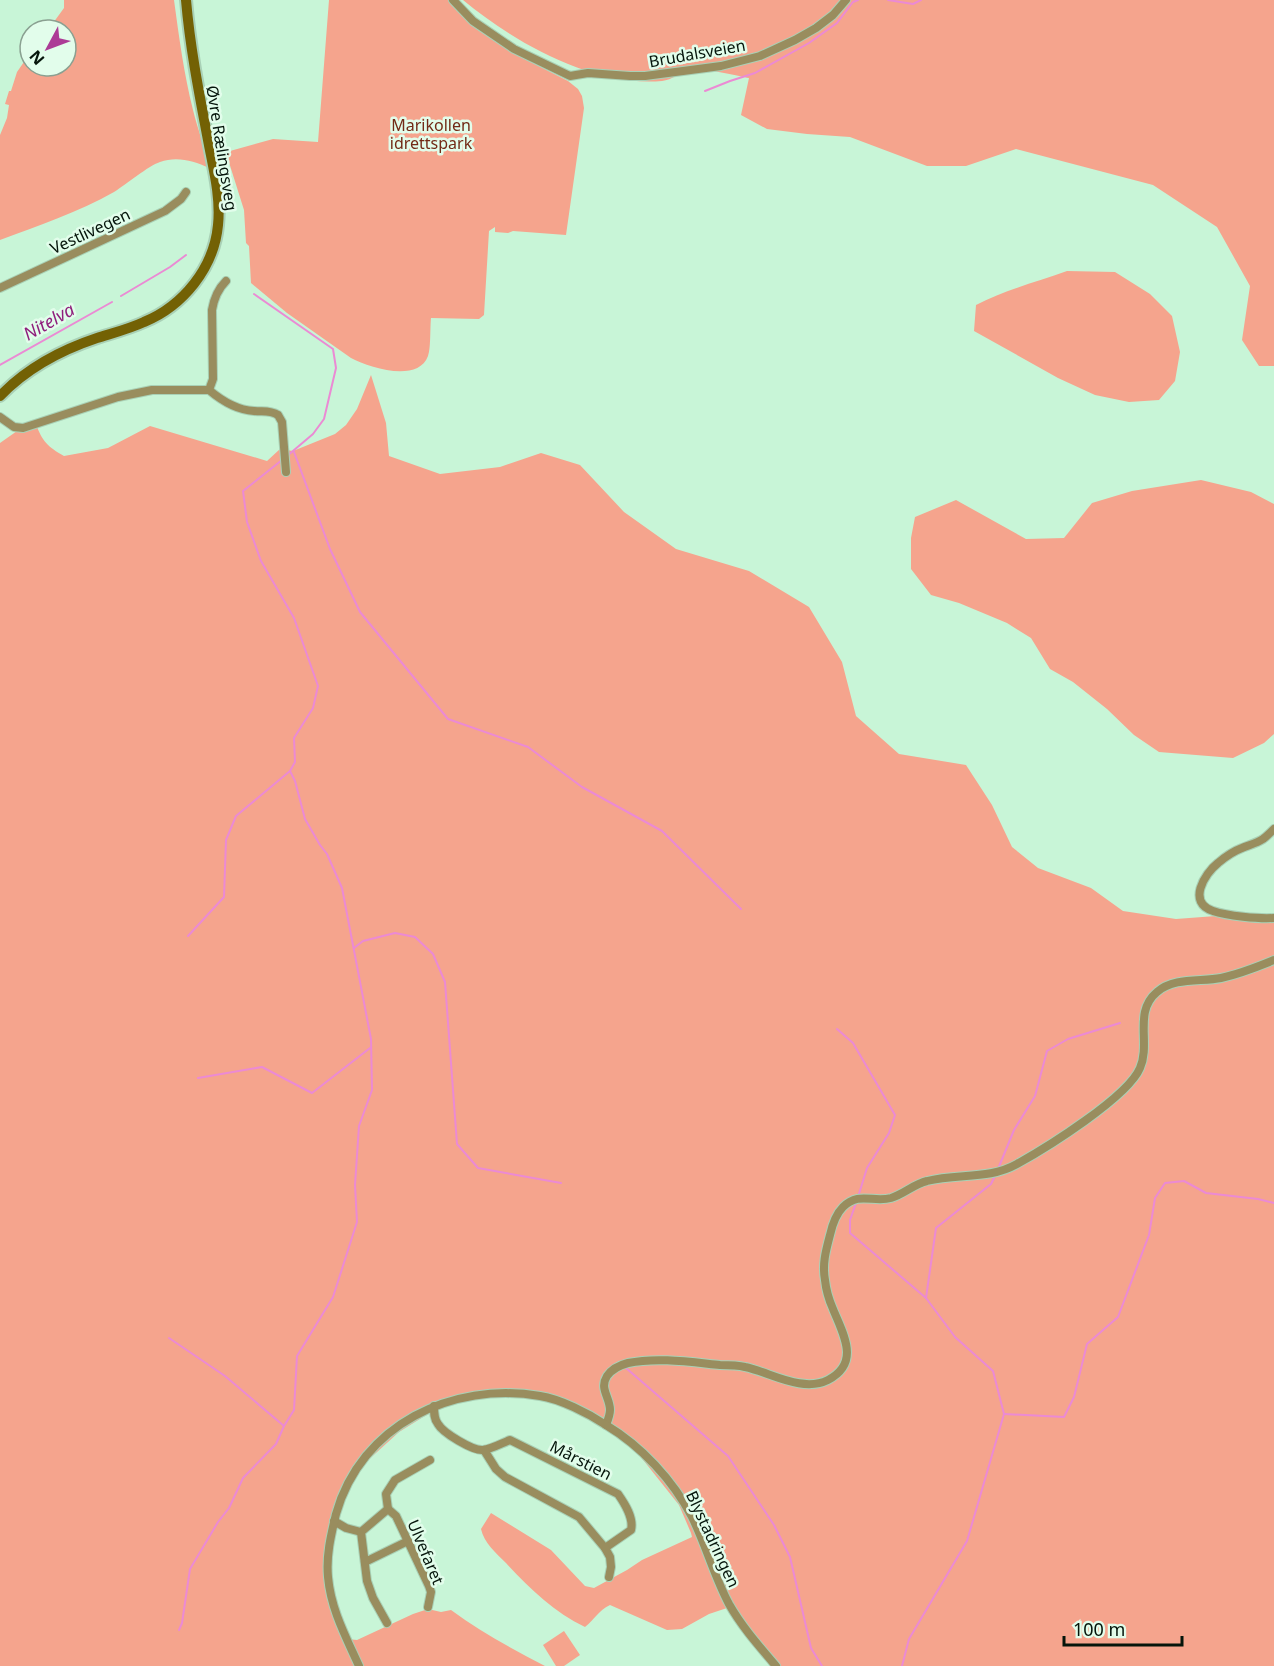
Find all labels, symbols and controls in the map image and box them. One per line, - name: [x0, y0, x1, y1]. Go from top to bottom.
- north arrow: [18, 18, 78, 78]
- street label: Brudalsveien: [647, 34, 747, 72]
- text: N: [24, 46, 49, 70]
- street label: Øvre Rælingsveg: [201, 84, 243, 212]
- park label: Marikollen idrettspark: [390, 114, 473, 154]
- street label: Vestlivegen: [46, 203, 134, 259]
- water label: Nitelva: [18, 297, 79, 345]
- street label: Mårstien: [546, 1435, 616, 1485]
- street label: Blystadringen: [681, 1487, 745, 1591]
- street label: Ulvefaret: [402, 1516, 450, 1588]
- scale bar: [1064, 1609, 1182, 1647]
- text: 100 m: [1073, 1617, 1125, 1641]

